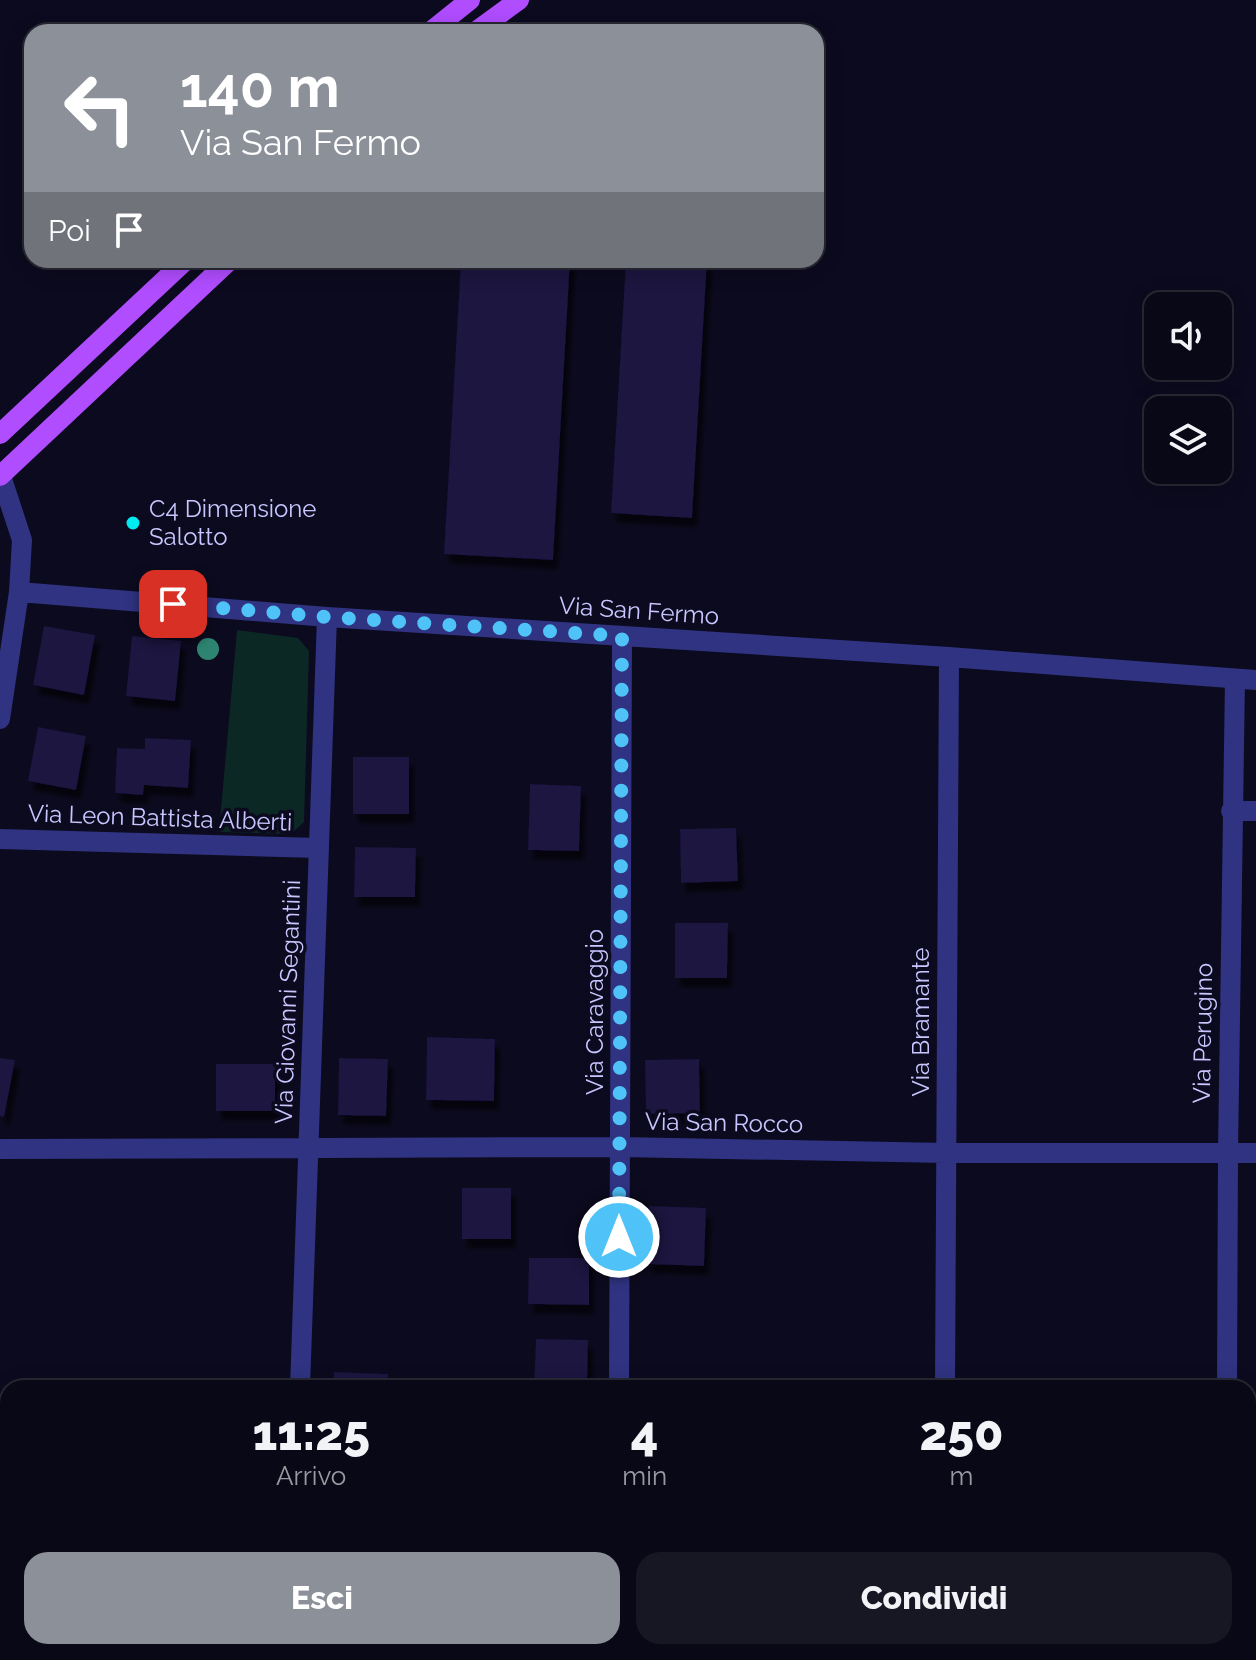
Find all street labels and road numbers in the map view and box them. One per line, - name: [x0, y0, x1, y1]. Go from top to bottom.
- street label: Via San Fermo: [558, 590, 720, 631]
- street label: Via Leon Battista Alberti: [27, 798, 293, 837]
- street label: Via Giovanni Segantini: [269, 879, 306, 1125]
- street label: Via Caravaggio: [580, 929, 609, 1095]
- street label: Via Bramante: [906, 947, 935, 1097]
- street label: Via Perugino: [1187, 962, 1218, 1103]
- street label: Via San Rocco: [645, 1107, 803, 1138]

